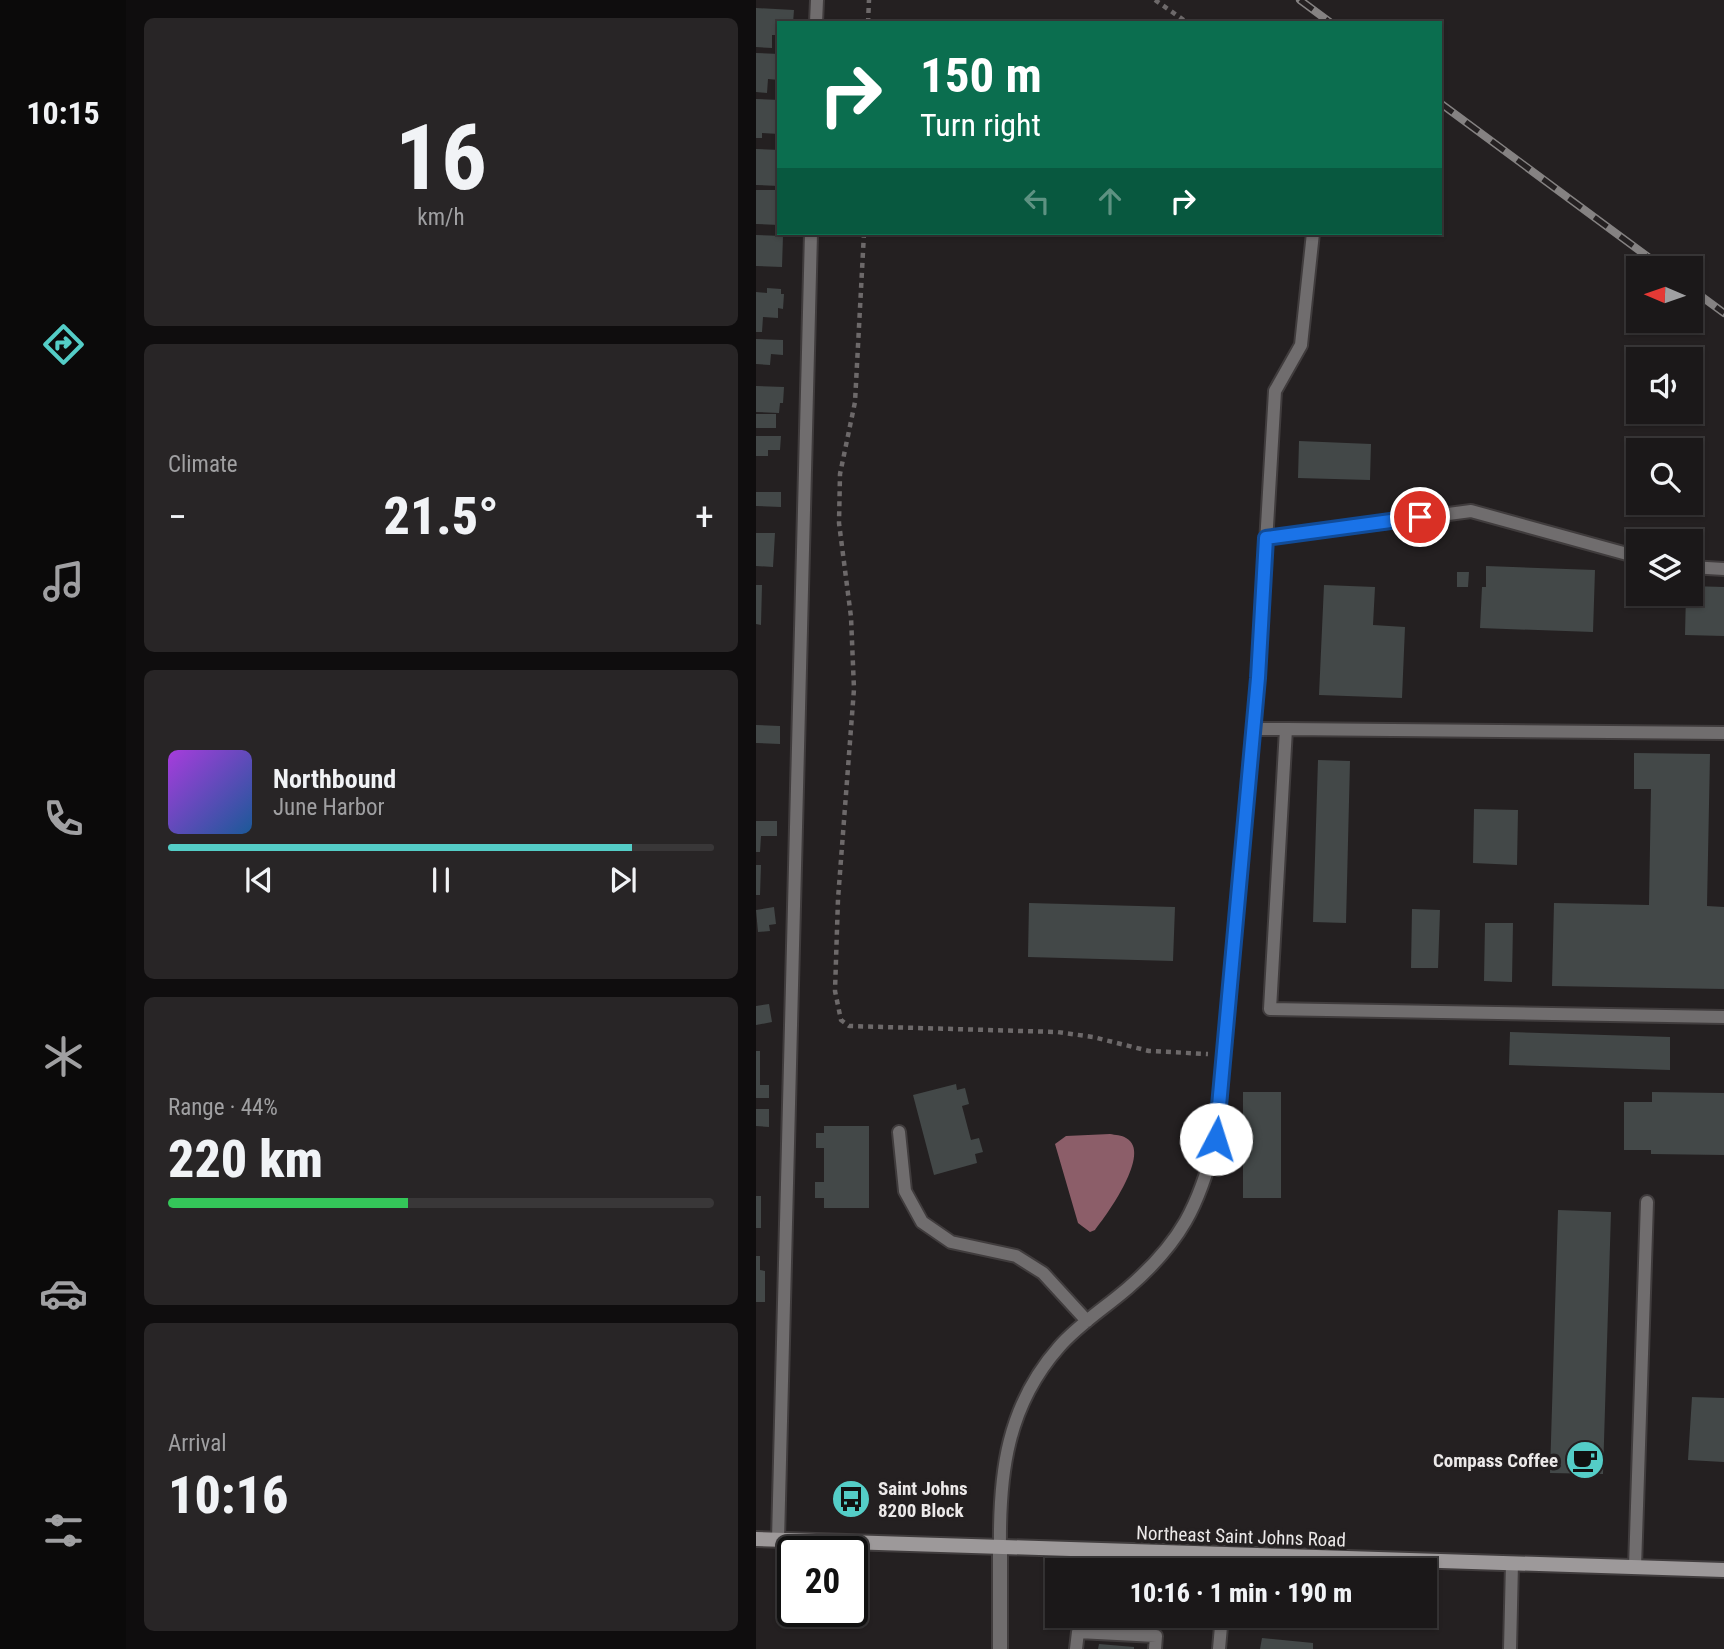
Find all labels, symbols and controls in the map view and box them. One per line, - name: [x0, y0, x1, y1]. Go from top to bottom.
- text: 150 m: [920, 47, 1042, 104]
- icon: right: [805, 49, 896, 140]
- text: 10:15: [26, 94, 100, 132]
- text: 16: [395, 105, 487, 211]
- text: Turn right: [920, 106, 1041, 144]
- icon: left: [1018, 182, 1056, 220]
- icon: ahead: [1091, 182, 1129, 220]
- icon: right: [1164, 182, 1202, 220]
- text: km/h: [417, 204, 465, 231]
- north arrow: [1626, 256, 1703, 332]
- map controls: [1626, 256, 1703, 606]
- icon: directions: [39, 320, 88, 369]
- button: sound: [1626, 347, 1703, 424]
- button: search: [1626, 438, 1703, 515]
- text: Climate: [168, 451, 238, 478]
- text: 21.5°: [383, 486, 499, 547]
- pin: [1390, 487, 1450, 547]
- text: −: [168, 495, 187, 539]
- text: +: [695, 495, 714, 539]
- icon: arrive: [1401, 498, 1439, 536]
- button: layers: [1626, 529, 1703, 606]
- icon: music: [39, 557, 88, 606]
- text: Northbound: [273, 764, 396, 794]
- icon: phone: [39, 794, 88, 843]
- text: June Harbor: [273, 794, 385, 821]
- icon: previous: [240, 861, 278, 899]
- icon: pause: [422, 861, 460, 899]
- icon: next: [604, 861, 642, 899]
- icon: climate: [39, 1032, 88, 1081]
- text: Range · 44%: [168, 1094, 278, 1121]
- position arrow: [1179, 1102, 1253, 1176]
- text: 220 km: [168, 1129, 323, 1190]
- icon: car: [39, 1269, 88, 1318]
- text: Arrival: [168, 1430, 227, 1457]
- cafe icon: Compass Coffee: [1564, 1439, 1606, 1481]
- place label: Compass Coffee: [1433, 1449, 1558, 1472]
- text: 10:16: [168, 1465, 288, 1526]
- place label: Saint Johns 8200 Block: [878, 1477, 968, 1522]
- bus stop icon: Saint Johns 8200 Block: [830, 1478, 872, 1520]
- icon: filters: [39, 1506, 88, 1555]
- street label: Northeast Saint Johns Road: [1136, 1521, 1346, 1552]
- speed limit sign: 20: [777, 1536, 868, 1627]
- text: 10:16 · 1 min · 190 m: [1130, 1578, 1352, 1608]

